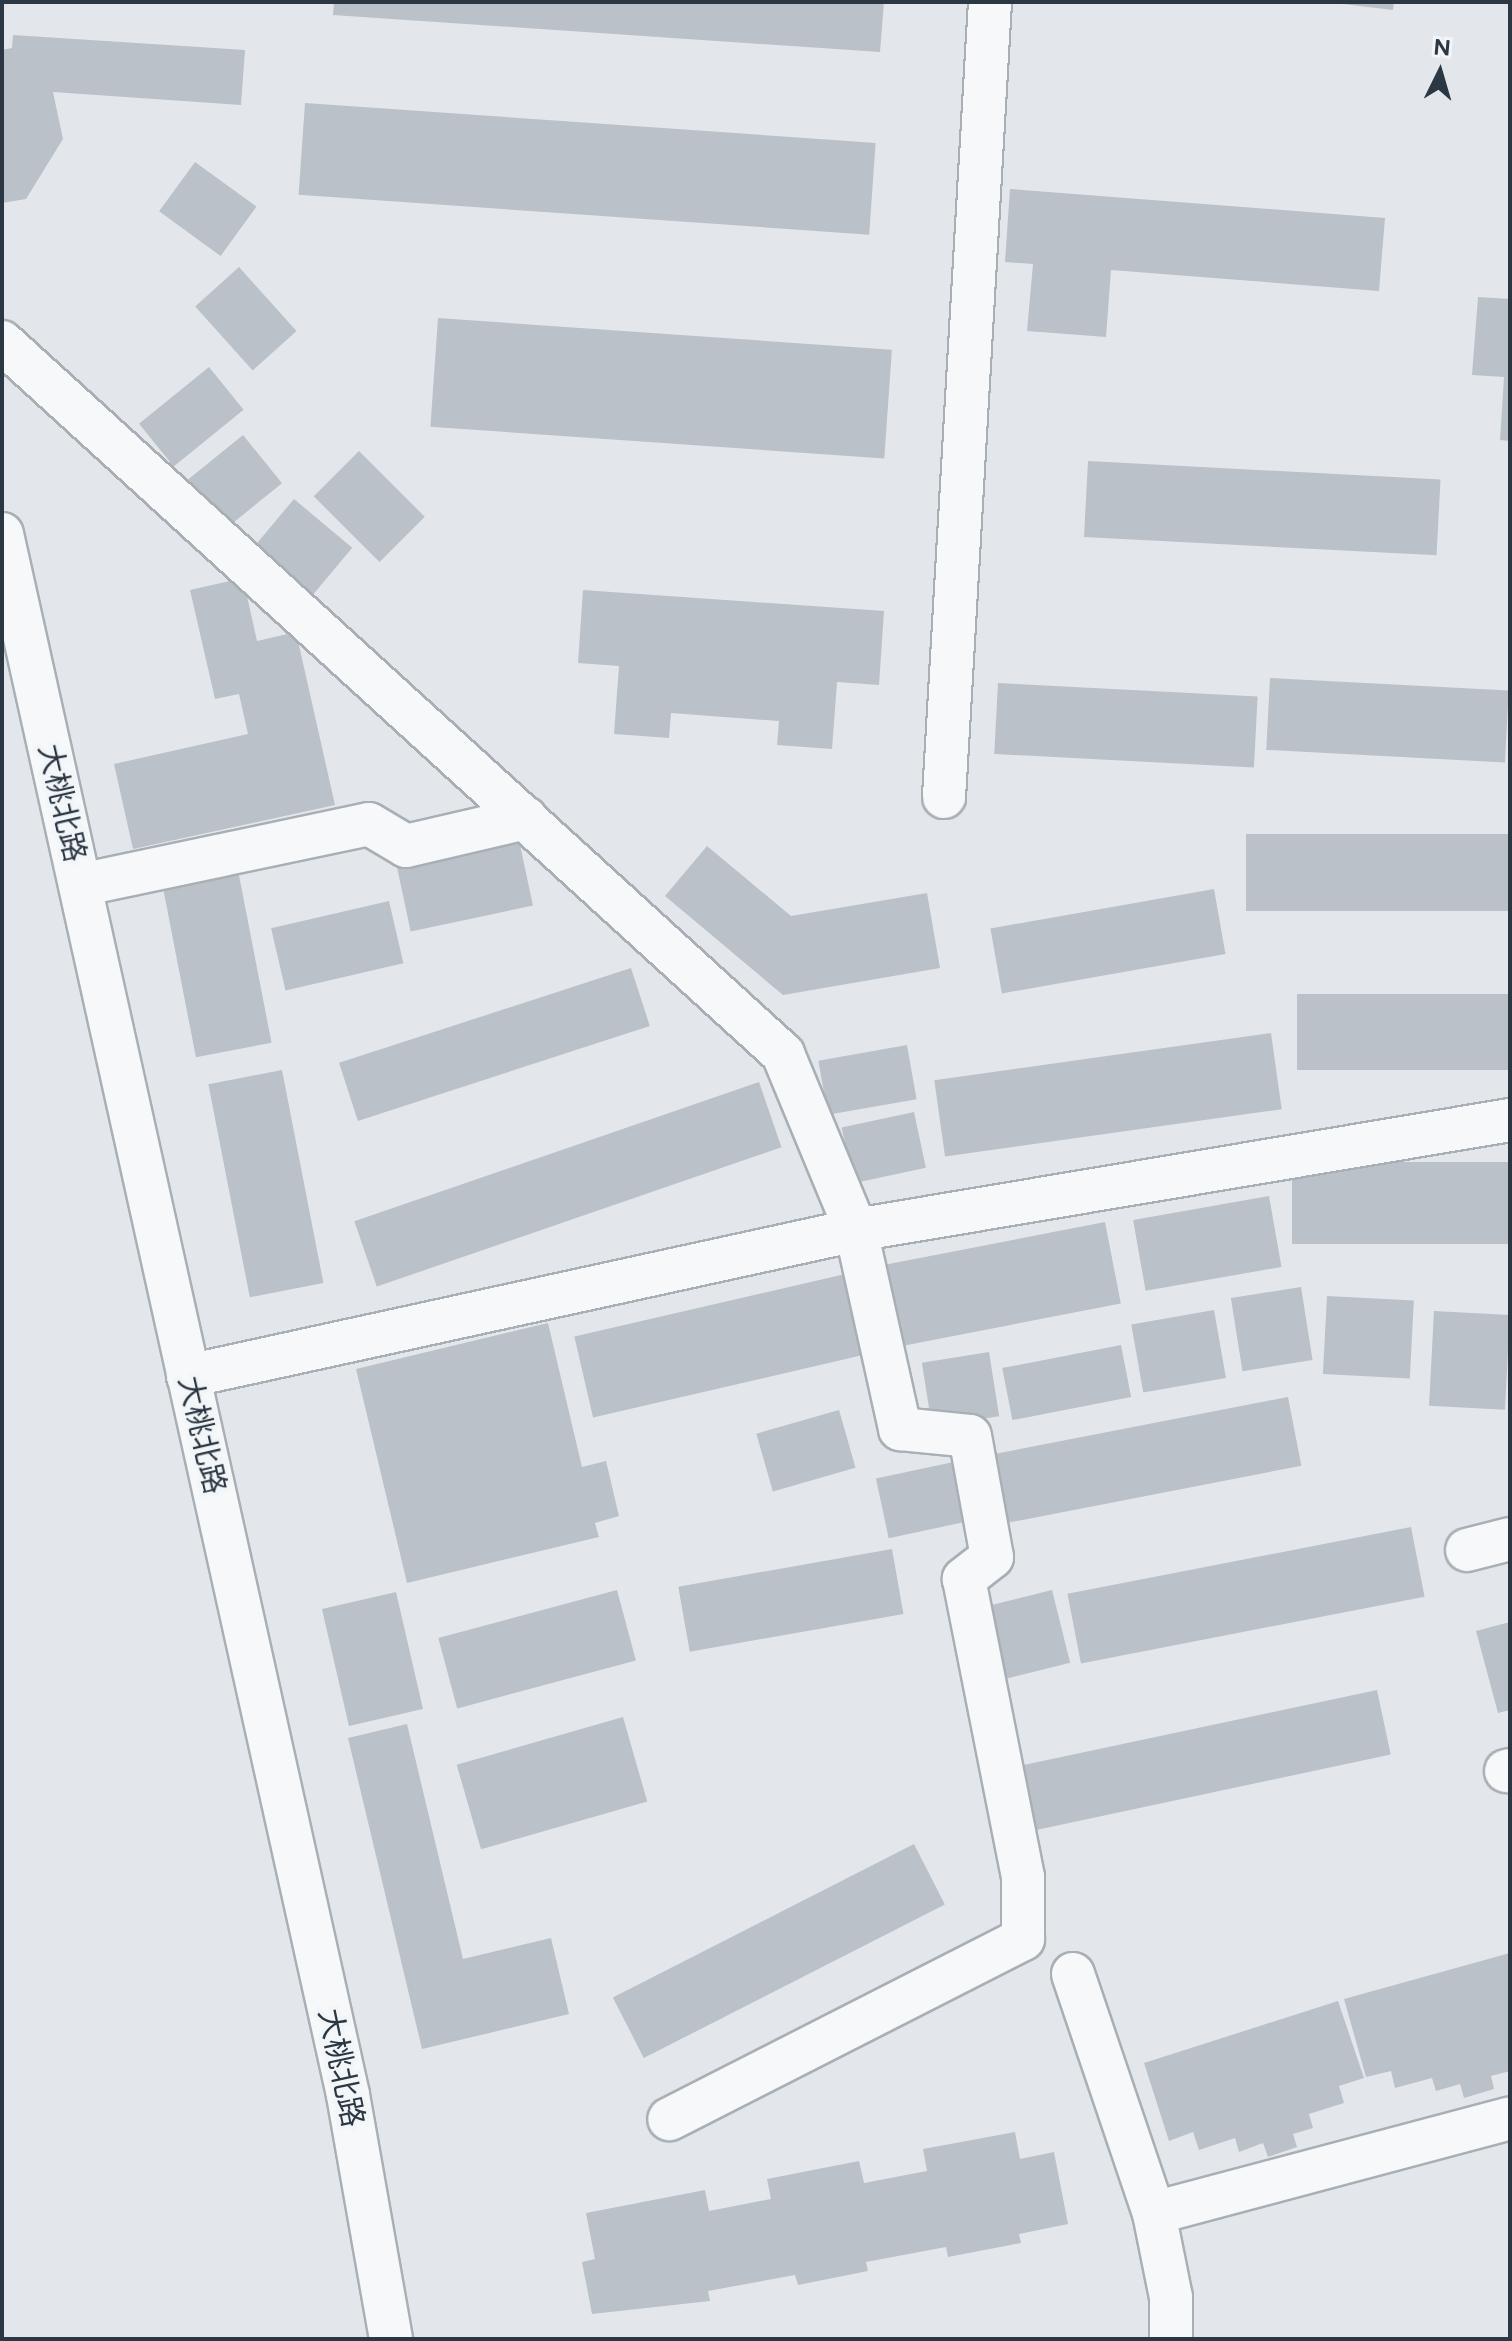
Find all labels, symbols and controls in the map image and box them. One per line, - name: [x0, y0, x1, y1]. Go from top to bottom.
- north arrow: [1400, 32, 1480, 112]
- text: N: [1432, 33, 1452, 62]
- street label: 大桃北路: [31, 740, 93, 866]
- street label: 大桃北路: [171, 1372, 233, 1498]
- street label: 大桃北路: [311, 2006, 371, 2130]

